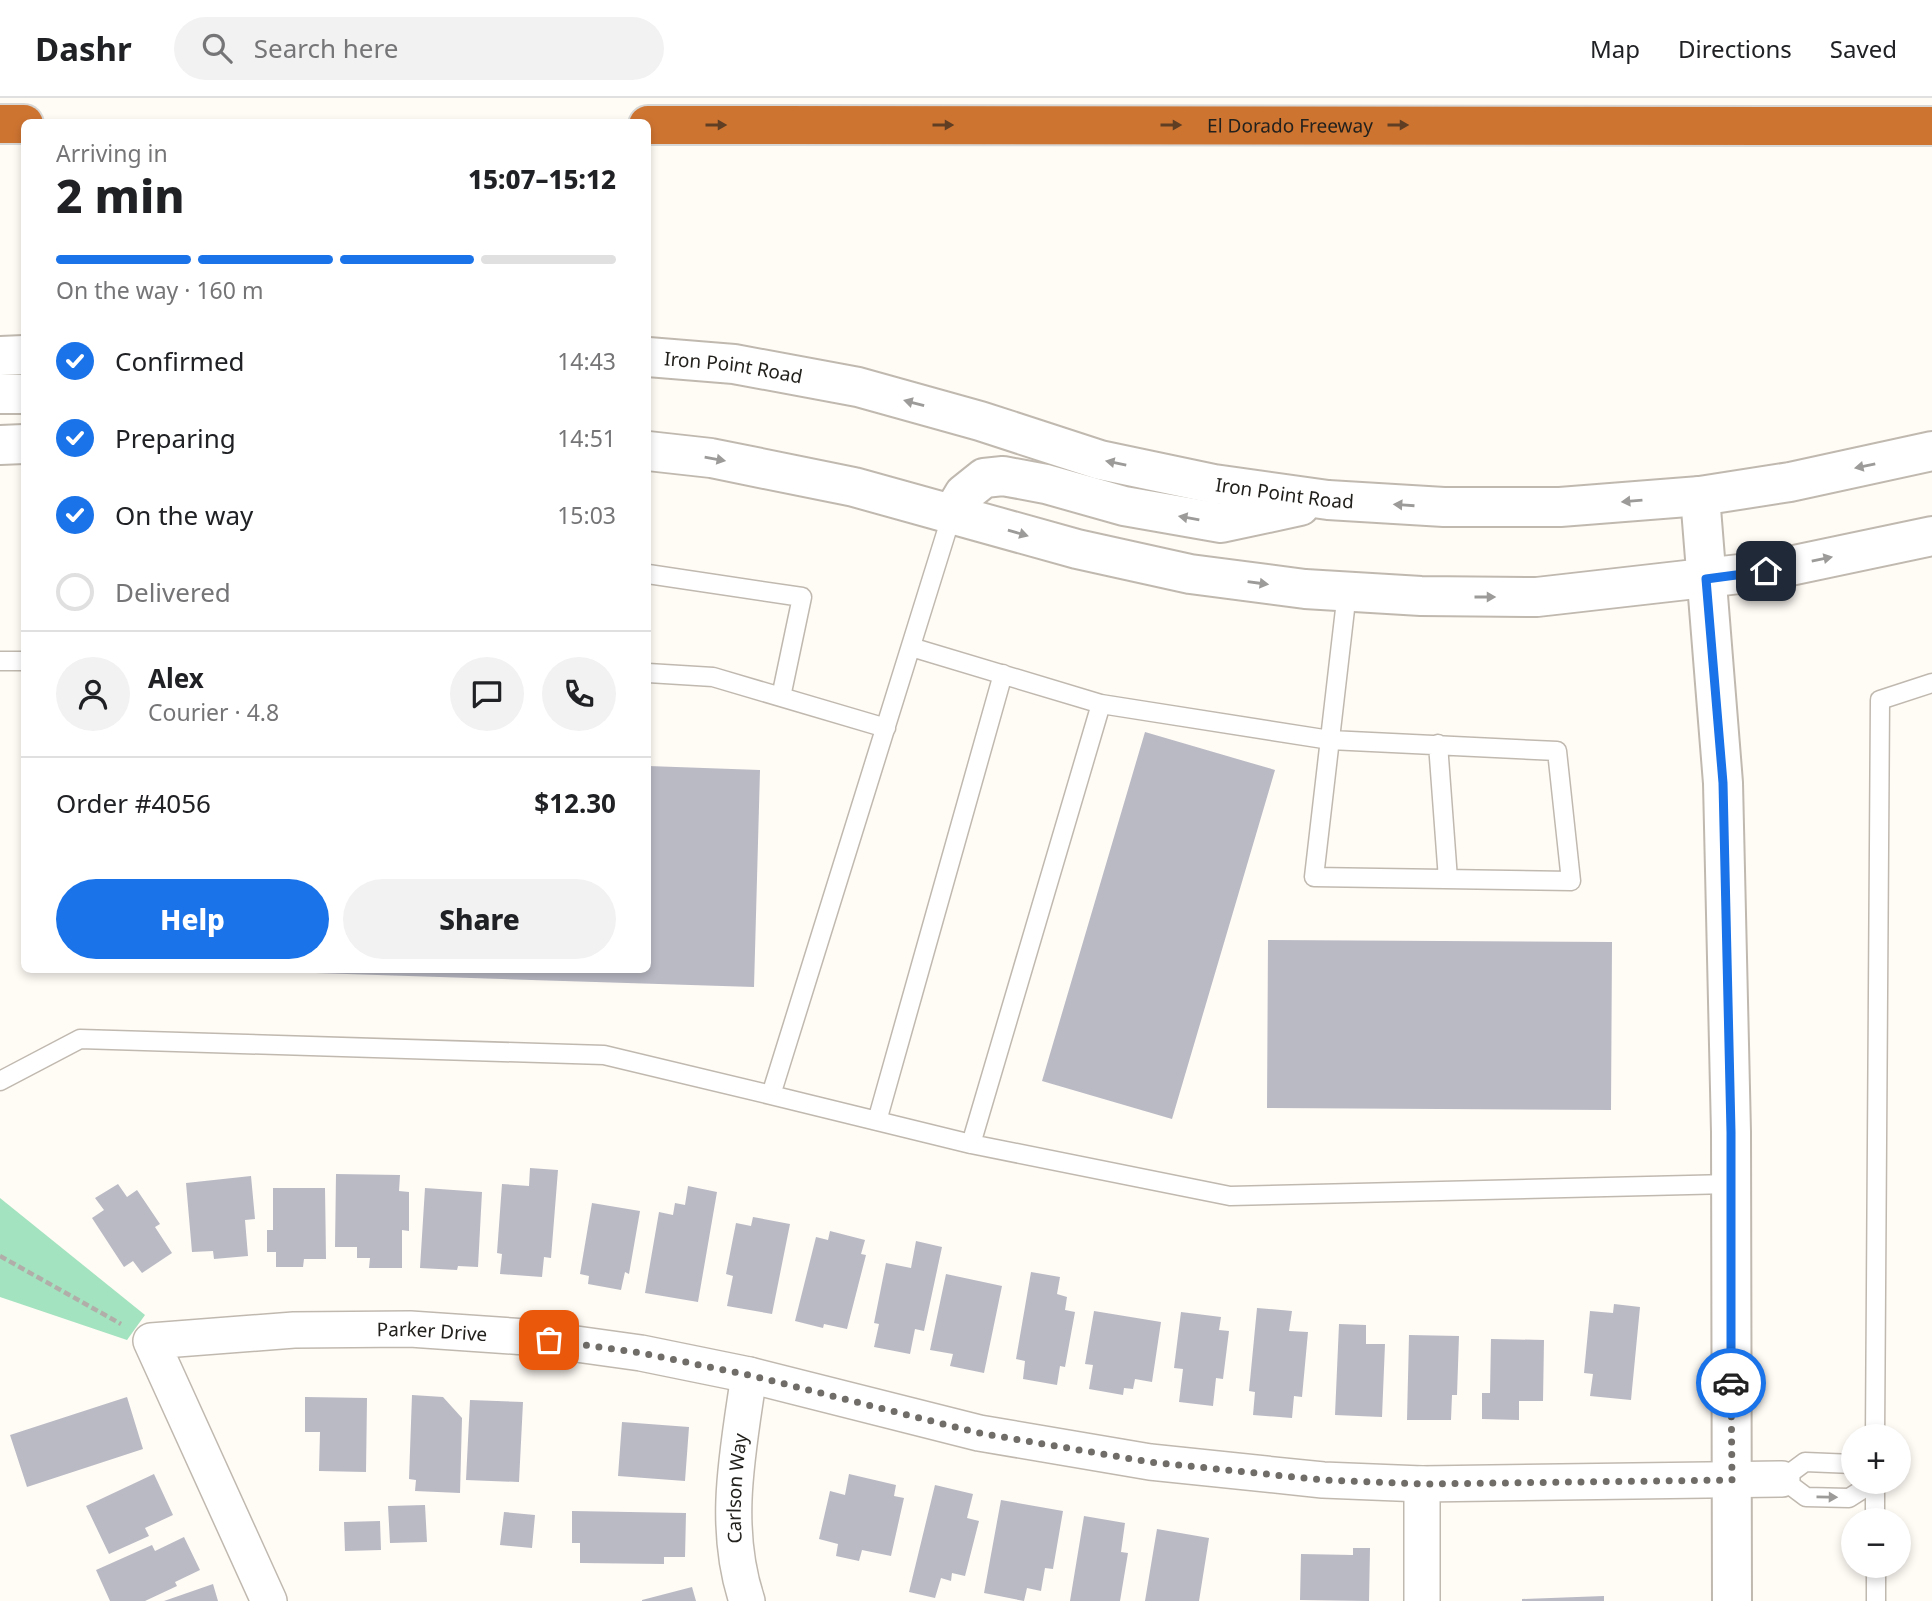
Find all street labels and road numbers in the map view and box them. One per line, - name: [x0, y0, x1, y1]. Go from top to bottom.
- street label: El Dorado Freeway: [1207, 112, 1373, 139]
- street label: Iron Point Road: [663, 345, 805, 389]
- street label: Iron Point Road: [1214, 471, 1355, 515]
- street label: Parker Drive: [377, 1316, 488, 1347]
- street label: Carlson Way: [721, 1431, 753, 1545]

